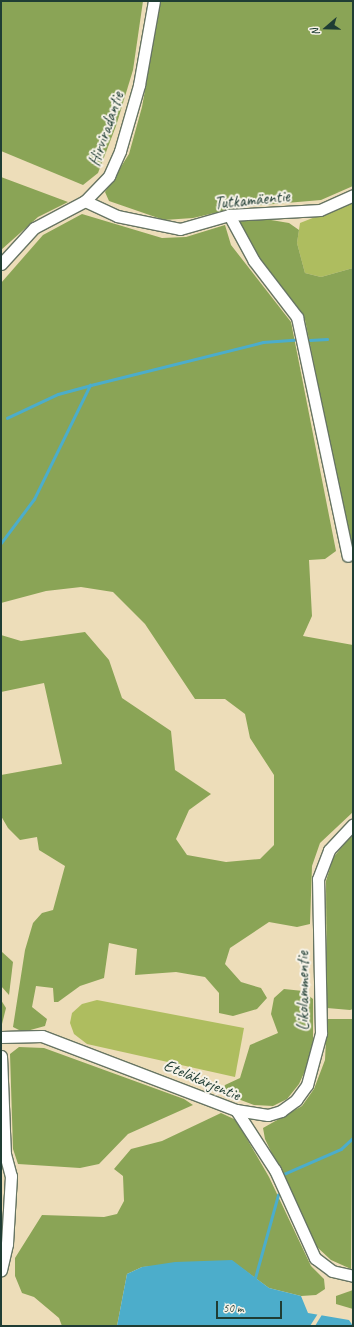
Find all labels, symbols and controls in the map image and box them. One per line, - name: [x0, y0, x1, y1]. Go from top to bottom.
- north arrow: [306, 8, 346, 48]
- text: N: [307, 27, 322, 38]
- street label: Hirviradantie: [84, 89, 128, 169]
- street label: Tutkamäentie: [213, 186, 291, 214]
- street label: Likolammentie: [293, 951, 313, 1031]
- street label: Eteläkärjentie: [161, 1055, 243, 1105]
- scale bar: [218, 1293, 284, 1319]
- text: 50 m: [223, 1300, 243, 1316]

